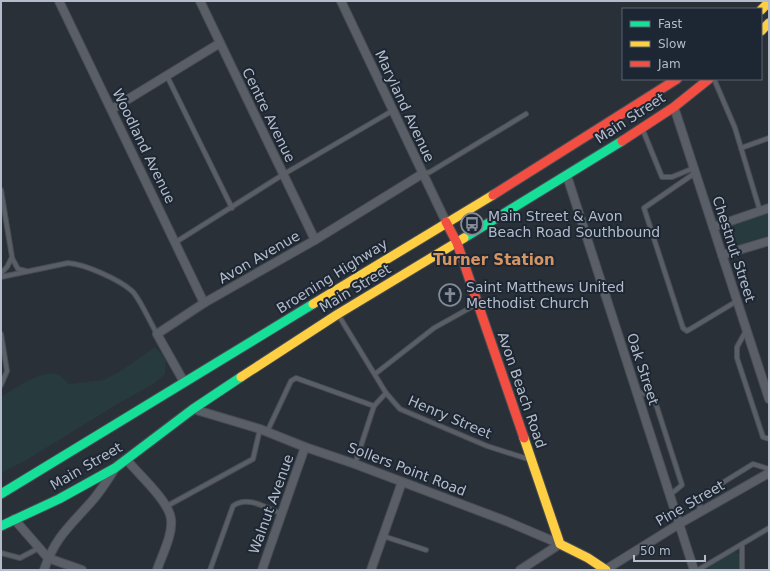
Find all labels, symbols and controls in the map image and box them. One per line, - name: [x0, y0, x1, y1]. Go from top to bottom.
- legend: [622, 8, 762, 80]
- text: Fast: [658, 17, 682, 31]
- text: Slow: [658, 37, 686, 51]
- street label: Maryland Avenue: [372, 48, 438, 164]
- text: Jam: [657, 57, 681, 71]
- street label: Centre Avenue: [239, 65, 299, 165]
- street label: Woodland Avenue: [109, 86, 179, 206]
- street label: Main Street: [592, 89, 669, 147]
- street label: Chestnut Street: [709, 194, 759, 304]
- place label: Main Street & Avon Beach Road Southbound: [488, 208, 660, 240]
- bus stop icon: Main Street & Avon Beach Road Southbound: [459, 211, 485, 237]
- street label: Avon Avenue: [216, 227, 302, 287]
- street label: Broening Highway: [274, 235, 390, 317]
- district label: Turner Station: [433, 251, 555, 269]
- street label: Main Street: [316, 260, 394, 316]
- place label: Saint Matthews United Methodist Church: [466, 279, 624, 311]
- church icon: Saint Matthews United Methodist Church: [437, 282, 463, 308]
- street label: Avon Beach Road: [495, 330, 549, 450]
- street label: Oak Street: [624, 331, 662, 407]
- street label: Henry Street: [406, 392, 495, 442]
- street label: Main Street: [47, 439, 125, 493]
- street label: Sollers Point Road: [345, 439, 469, 499]
- street label: Walnut Avenue: [246, 452, 296, 556]
- street label: Pine Street: [653, 477, 728, 529]
- scale bar: [634, 537, 705, 563]
- text: 50 m: [640, 544, 671, 558]

